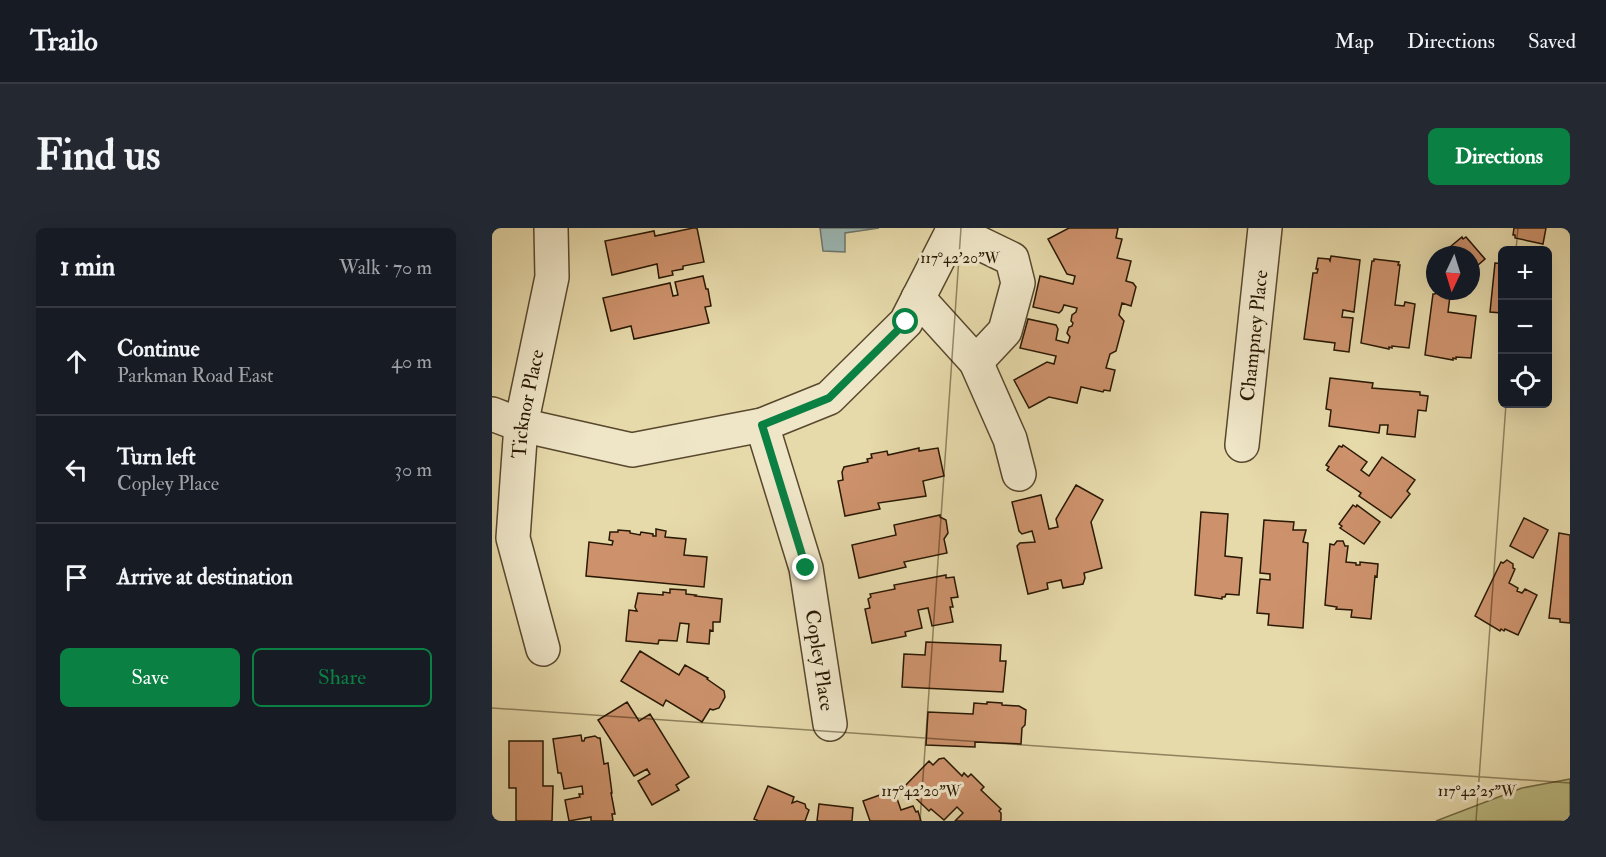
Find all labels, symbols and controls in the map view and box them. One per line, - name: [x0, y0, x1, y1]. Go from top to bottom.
- text: Trailo: [30, 24, 98, 59]
- text: Map: [1334, 28, 1374, 55]
- text: Directions: [1407, 28, 1495, 55]
- text: Saved: [1528, 28, 1576, 55]
- button: Directions: [1428, 128, 1570, 185]
- text: Find us: [36, 130, 160, 182]
- north arrow: [1426, 246, 1480, 300]
- map controls: [1498, 246, 1552, 408]
- button: +: [1498, 246, 1552, 300]
- text: 117°42'20"W: [920, 249, 1000, 268]
- text: 1 min: [60, 251, 115, 283]
- text: Walk · 70 m: [339, 255, 432, 280]
- street label: Champney Place: [1235, 269, 1273, 403]
- button: −: [1498, 300, 1552, 354]
- route start: [892, 308, 918, 334]
- text: Continue: [117, 335, 200, 363]
- icon: ahead: [60, 345, 93, 378]
- street label: Ticknor Place: [507, 347, 550, 459]
- text: 40 m: [391, 349, 432, 374]
- button: locate: [1498, 354, 1552, 408]
- text: Parkman Road East: [117, 363, 274, 388]
- text: Turn left: [117, 443, 196, 471]
- icon: left: [60, 453, 93, 486]
- text: 30 m: [394, 457, 432, 482]
- text: Copley Place: [117, 471, 219, 496]
- route end: [792, 554, 818, 580]
- icon: arrive: [60, 561, 93, 594]
- text: Arrive at destination: [117, 563, 293, 591]
- street label: Copley Place: [800, 608, 840, 713]
- button: Save: [60, 648, 240, 707]
- button: Share: [252, 648, 432, 707]
- text: 117°42'20"W: [881, 782, 961, 801]
- text: 117°42'25"W: [1438, 782, 1517, 801]

